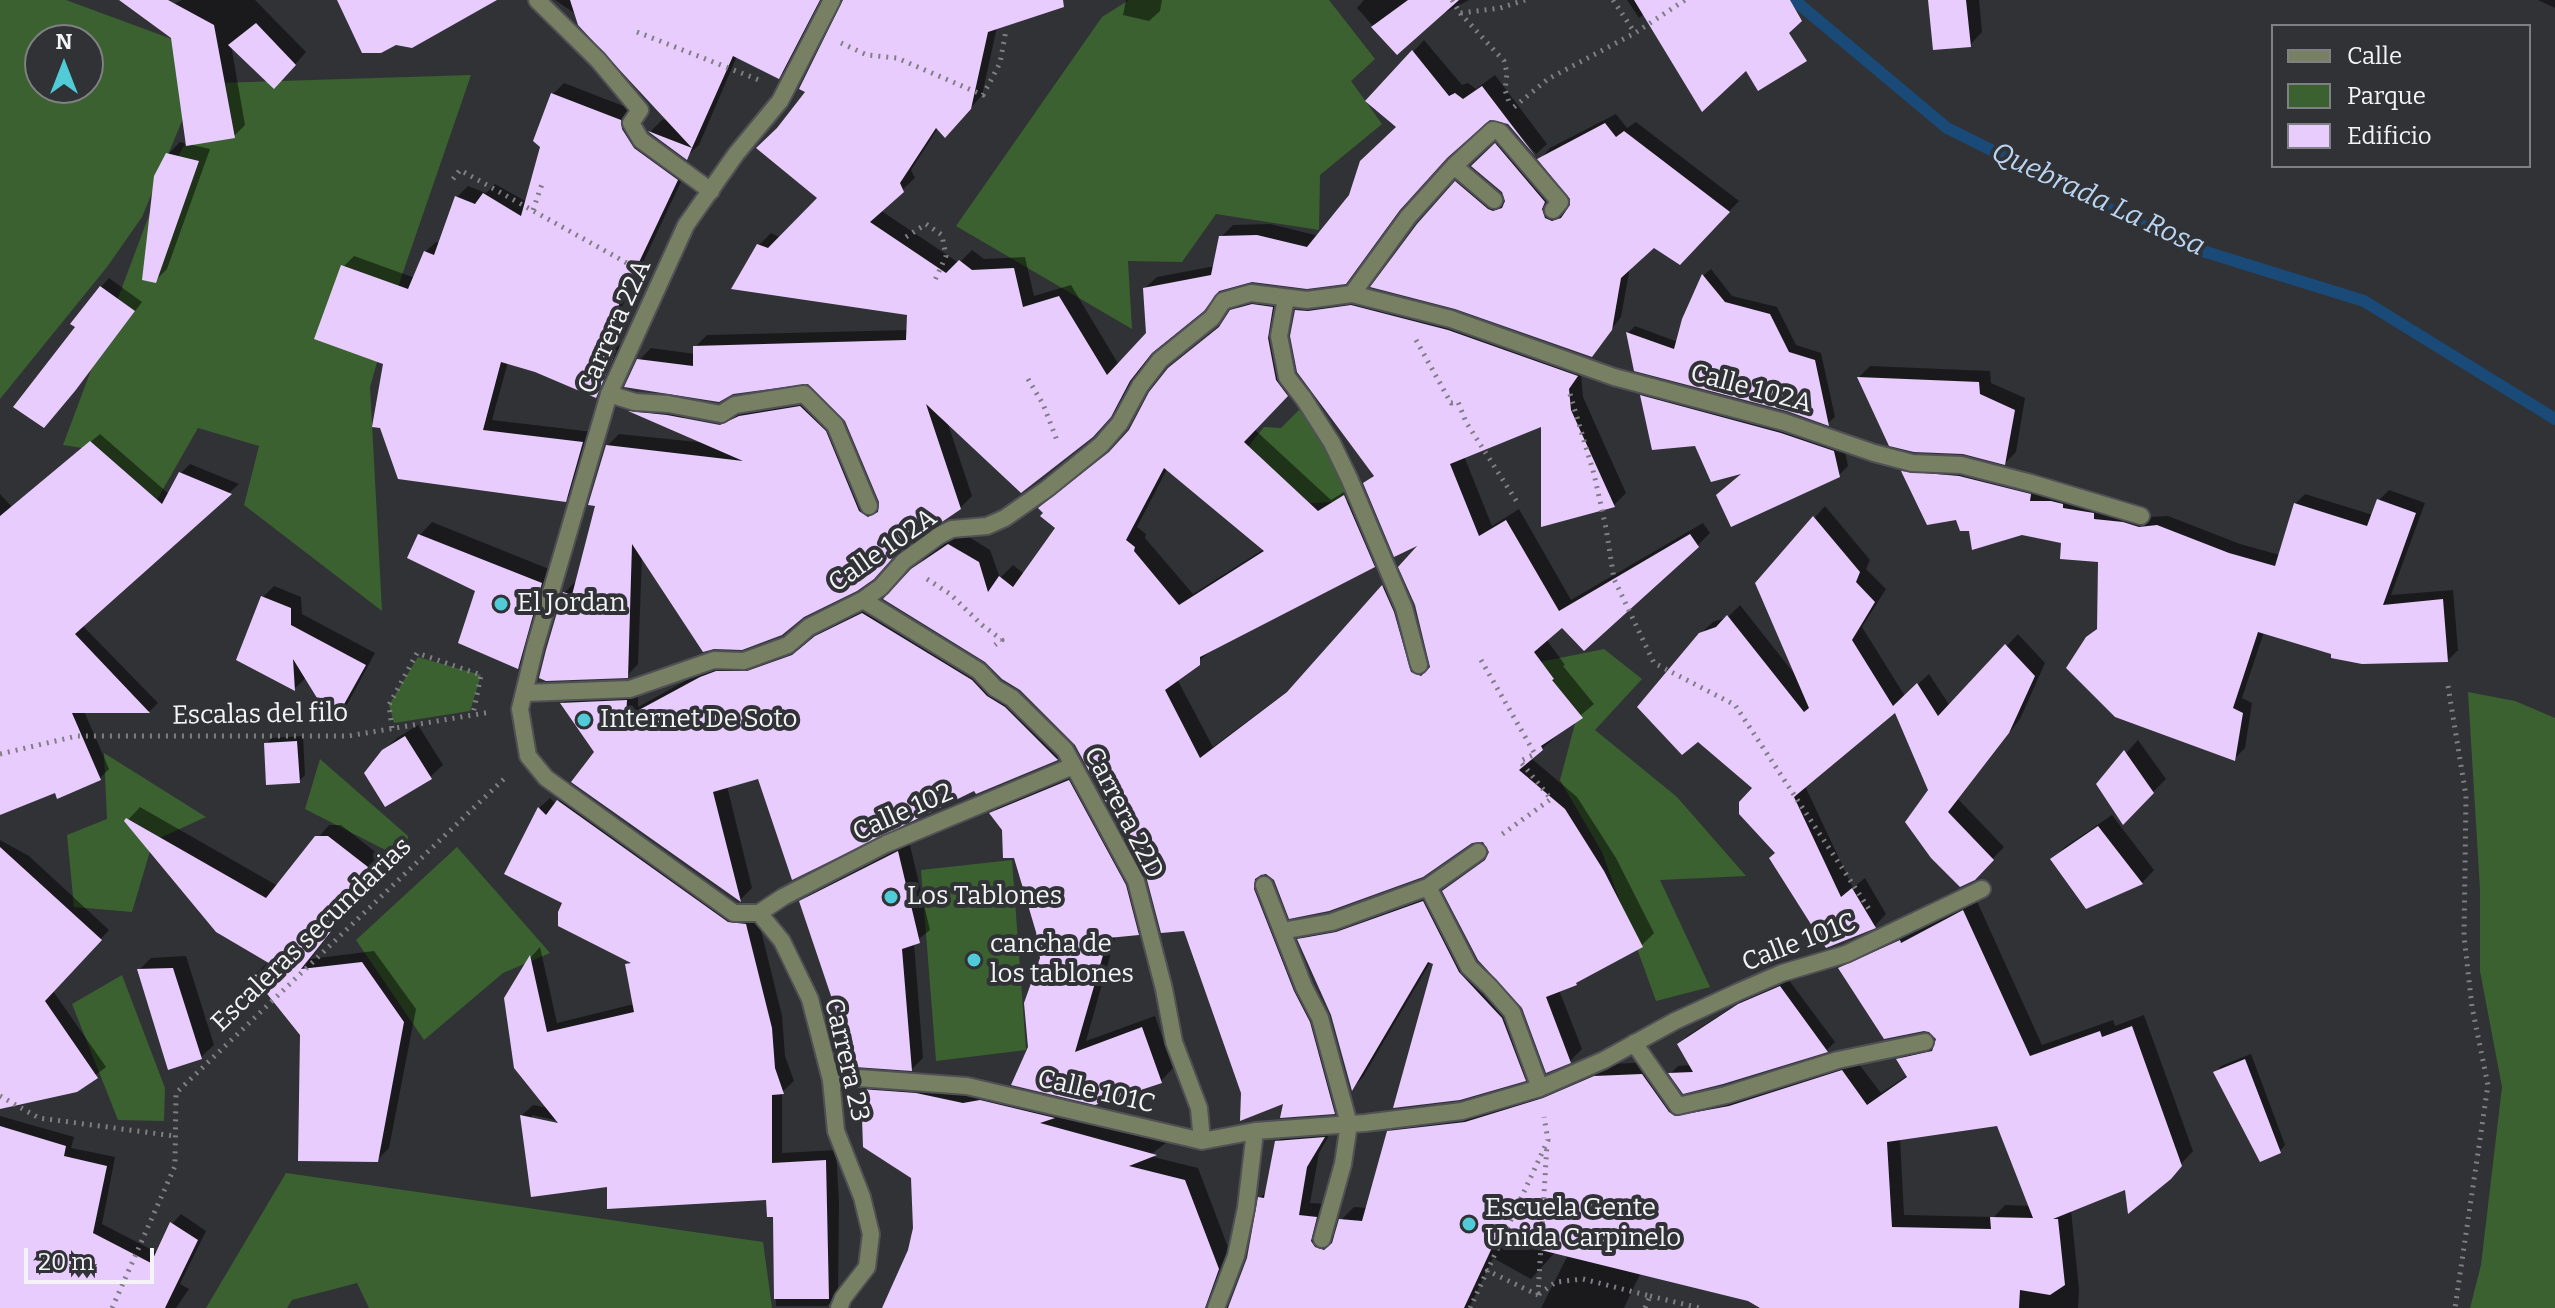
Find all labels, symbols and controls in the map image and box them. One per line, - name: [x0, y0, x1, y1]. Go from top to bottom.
- north arrow: [24, 24, 104, 104]
- legend: [2271, 24, 2531, 168]
- text: N: [56, 28, 72, 55]
- text: Calle: [2347, 42, 2402, 70]
- text: Parque: [2347, 82, 2426, 110]
- text: Edificio: [2347, 122, 2432, 150]
- water label: Quebrada La Rosa: [1986, 136, 2210, 264]
- street label: Carrera 22A: [572, 255, 658, 399]
- street label: Calle 102A: [1687, 358, 1815, 420]
- street label: Calle 102A: [823, 502, 943, 600]
- place label: El Jordan: [517, 588, 626, 620]
- marker: El Jordan: [492, 595, 510, 613]
- street label: Escalas del filo: [172, 698, 348, 732]
- place label: Internet De Soto: [600, 704, 797, 736]
- marker: Internet De Soto: [575, 711, 593, 729]
- street label: Carrera 22D: [1076, 742, 1170, 884]
- street label: Calle 102: [848, 777, 958, 849]
- street label: Escaleras secundarias: [205, 831, 419, 1039]
- place label: Los Tablones: [907, 881, 1062, 913]
- marker: Los Tablones: [882, 888, 900, 906]
- street label: Calle 101C: [1738, 907, 1860, 979]
- place label: cancha de los tablones: [990, 929, 1134, 990]
- marker: cancha de los tablones: [965, 951, 983, 969]
- street label: Carrera 23: [817, 995, 875, 1125]
- street label: Calle 101C: [1034, 1063, 1158, 1121]
- place label: Escuela Gente Unida Carpinelo: [1485, 1193, 1681, 1254]
- marker: Escuela Gente Unida Carpinelo: [1460, 1215, 1478, 1233]
- scale bar: [28, 1232, 158, 1282]
- text: 20 m: [38, 1248, 94, 1276]

